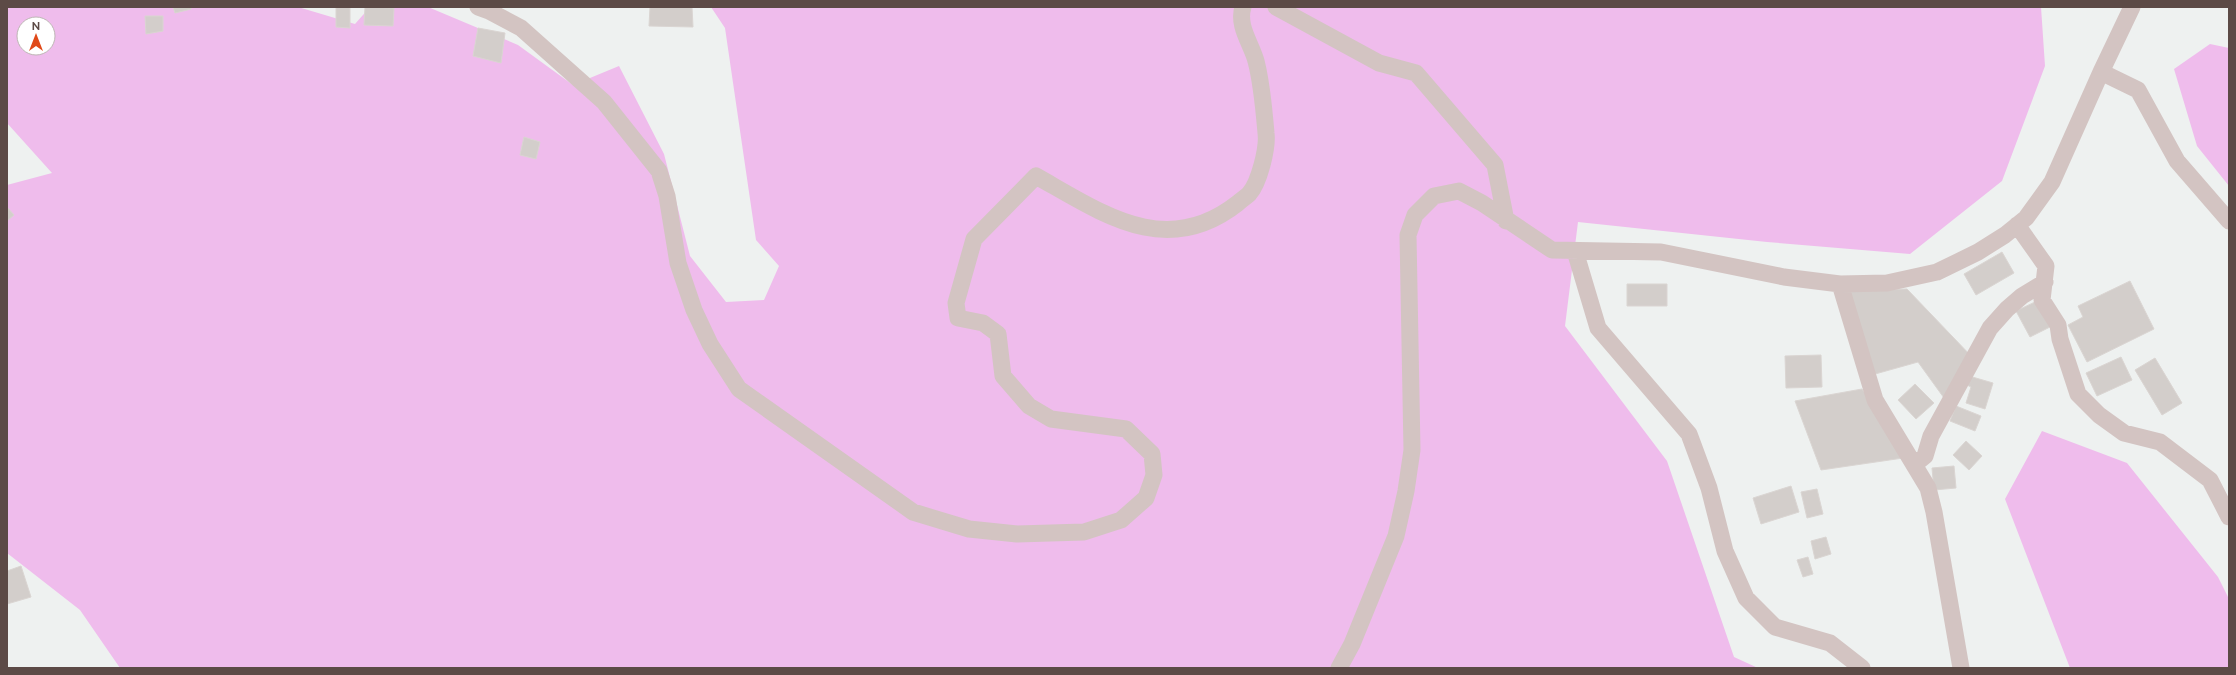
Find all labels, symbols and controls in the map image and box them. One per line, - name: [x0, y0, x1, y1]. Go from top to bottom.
- north arrow: [16, 16, 56, 56]
- text: N: [32, 20, 40, 33]

